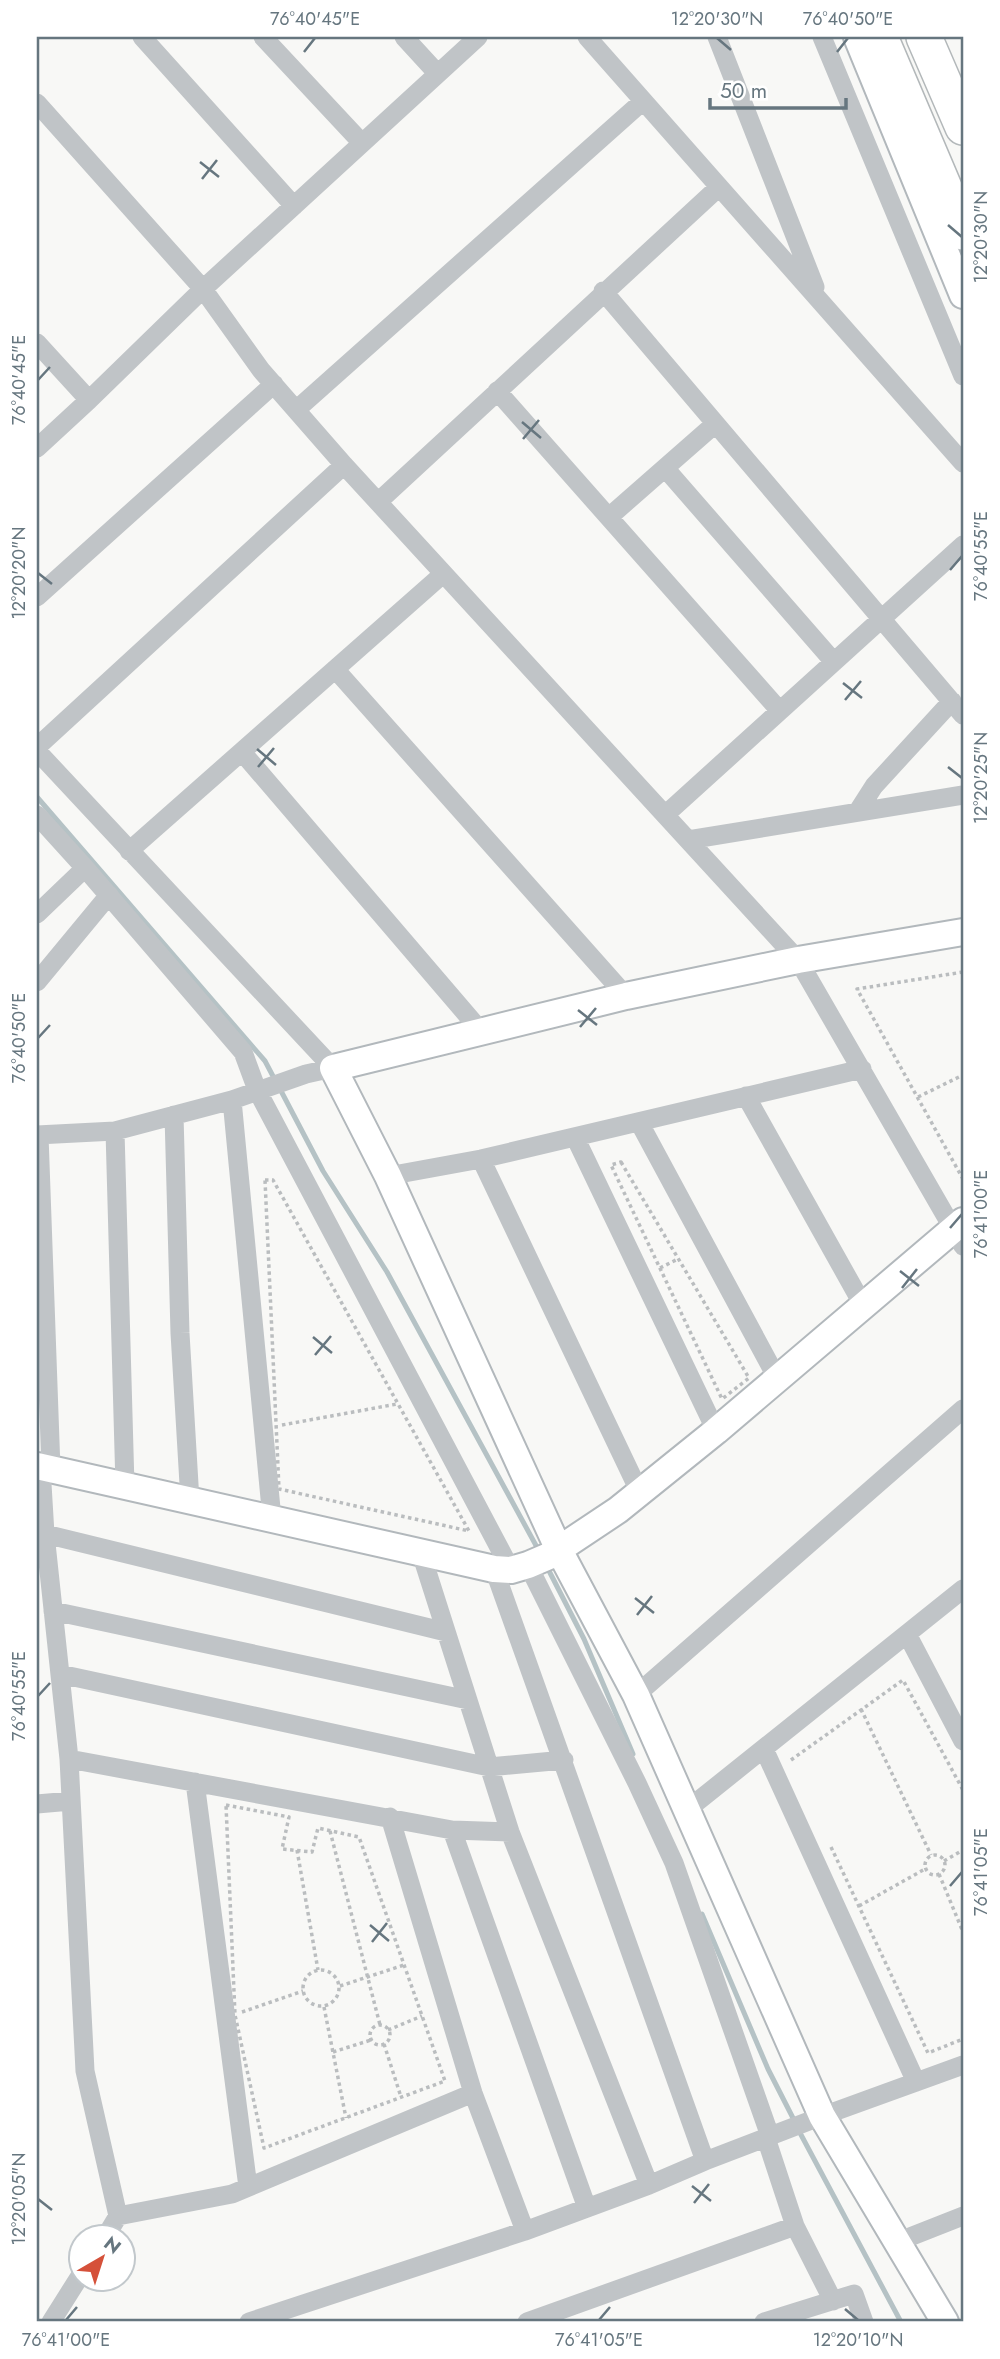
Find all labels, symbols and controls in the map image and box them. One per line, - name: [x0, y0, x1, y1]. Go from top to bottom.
- text: 76°40'45"E: [270, 6, 360, 32]
- text: 12°20'30"N: [671, 6, 763, 32]
- text: 76°40'50"E: [803, 6, 893, 32]
- scale bar: [710, 66, 846, 110]
- text: 50 m: [720, 76, 767, 106]
- text: 12°20'30"N: [968, 191, 994, 283]
- text: 76°40'45"E: [6, 335, 32, 425]
- text: 76°40'55"E: [968, 511, 994, 601]
- text: 12°20'20"N: [6, 527, 32, 619]
- text: 12°20'25"N: [968, 732, 994, 824]
- text: 76°40'50"E: [6, 993, 32, 1083]
- text: 76°41'00"E: [968, 1170, 994, 1258]
- text: 76°40'55"E: [6, 1651, 32, 1741]
- text: 76°41'05"E: [968, 1828, 994, 1916]
- text: 12°20'05"N: [6, 2153, 32, 2245]
- north arrow: [66, 2222, 136, 2292]
- text: N: [98, 2230, 127, 2260]
- text: 76°41'00"E: [22, 2327, 110, 2353]
- text: 76°41'05"E: [555, 2327, 643, 2353]
- text: 12°20'10"N: [813, 2327, 903, 2353]

